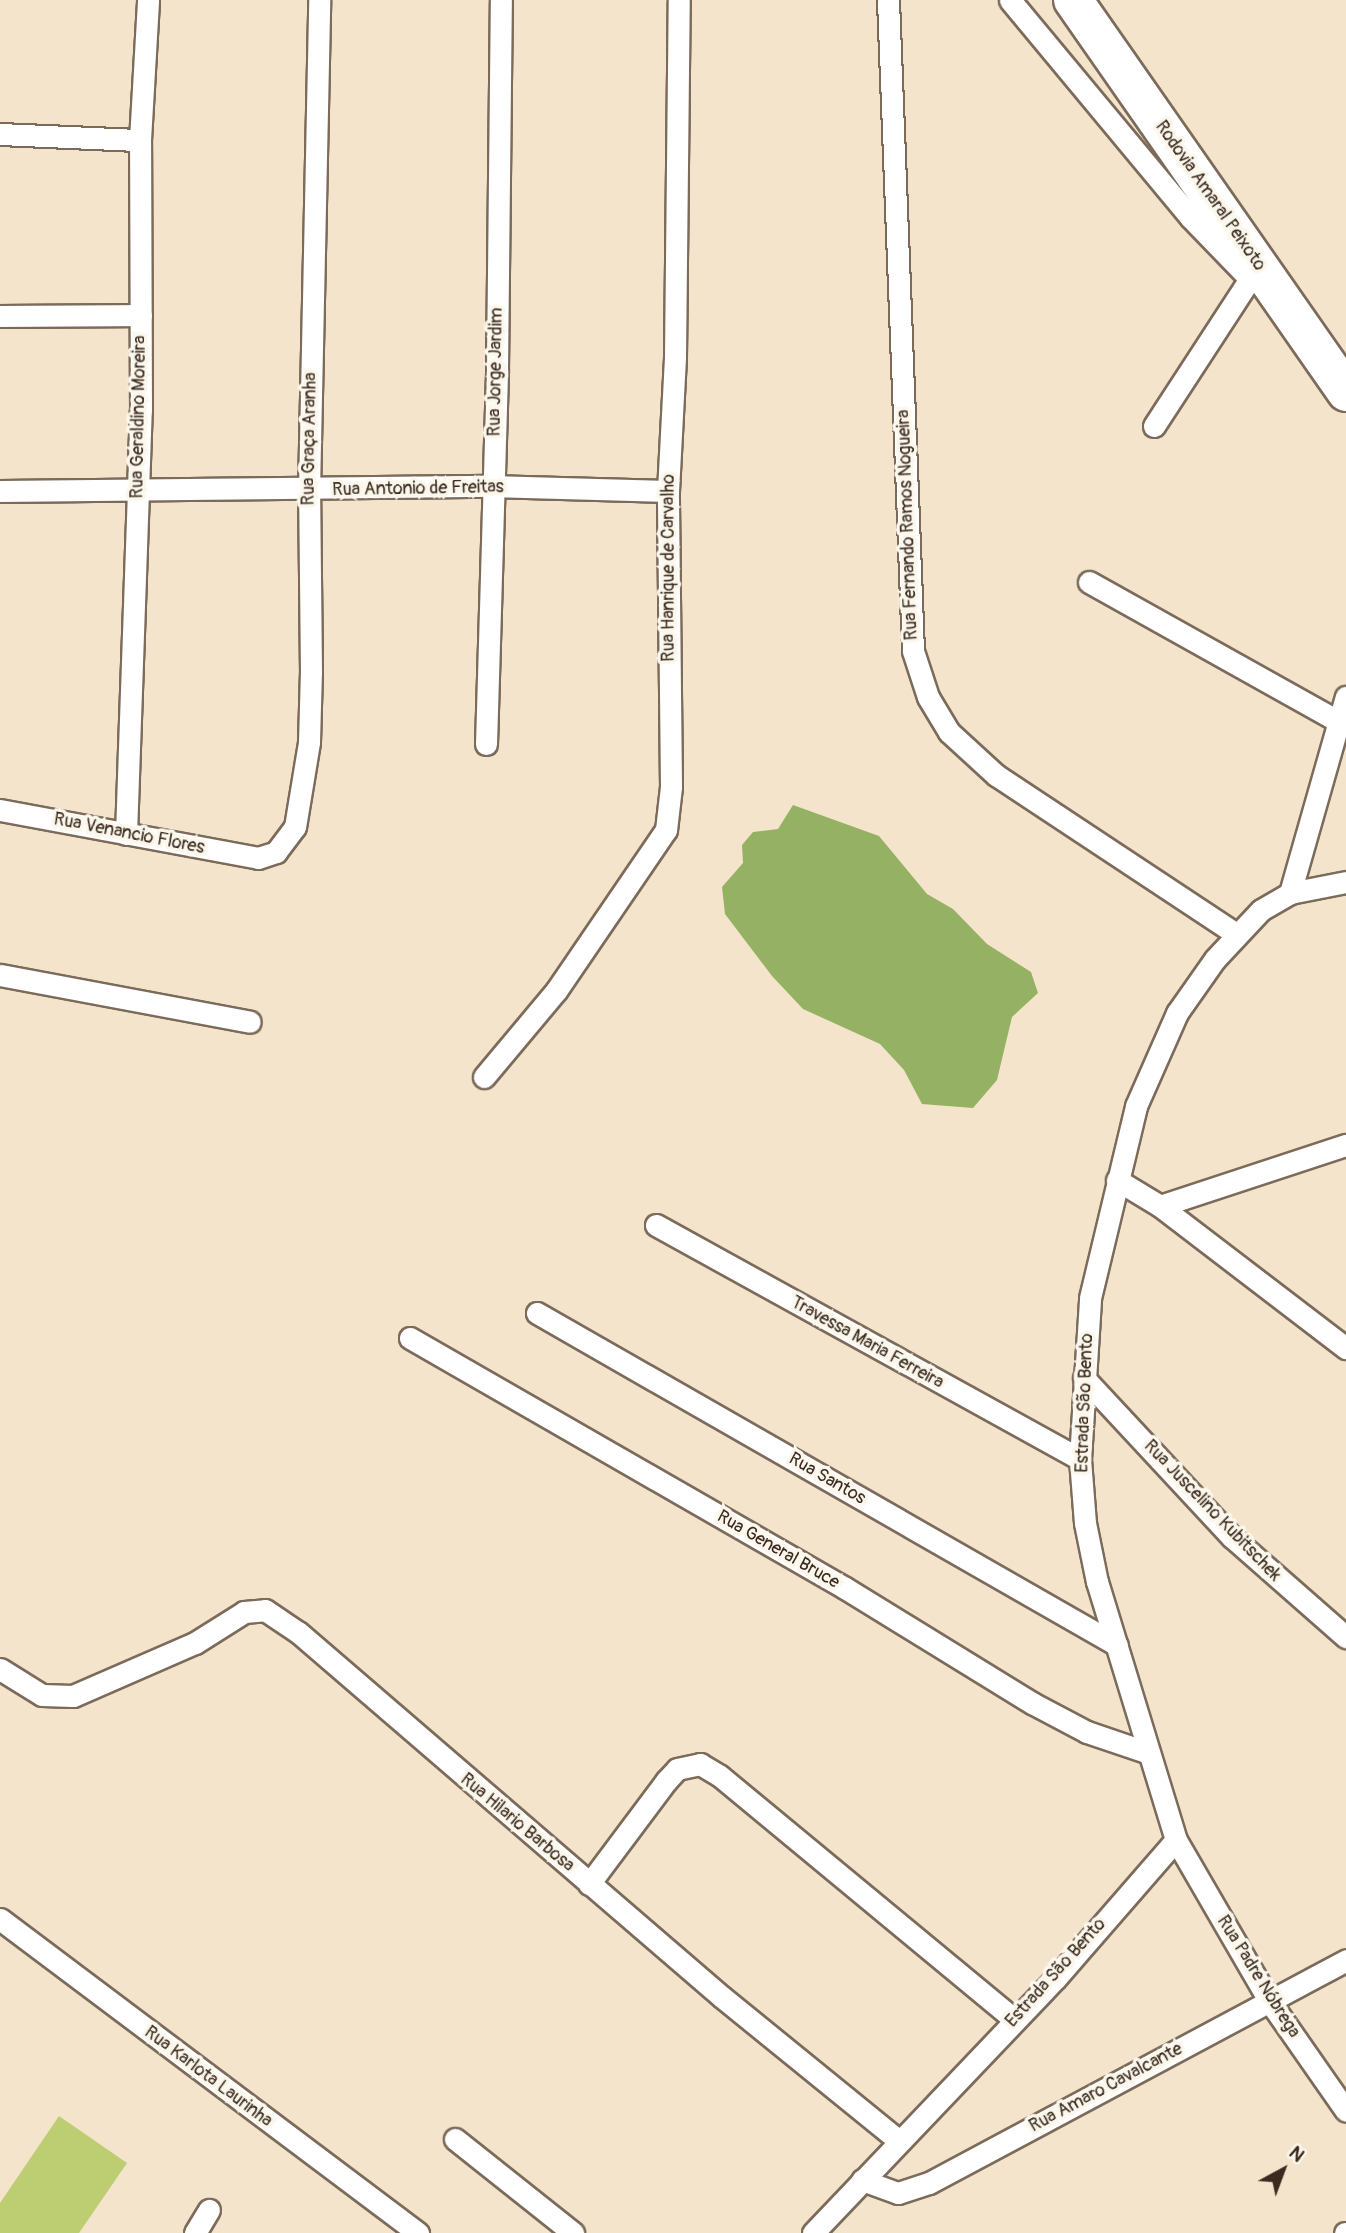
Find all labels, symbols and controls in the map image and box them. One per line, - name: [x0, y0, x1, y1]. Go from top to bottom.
- street label: Rodovia Amaral Peixoto: [1150, 117, 1270, 275]
- street label: Rua Jorge Jardim: [484, 307, 508, 437]
- street label: Rua Geraldino Moreira: [127, 335, 151, 499]
- street label: Rua Graça Aranha: [298, 372, 322, 506]
- street label: Rua Fernando Ramos Nogueira: [893, 409, 923, 641]
- street label: Rua Hanrique de Carvalho: [658, 474, 680, 662]
- street label: Rua Antonio de Freitas: [332, 477, 504, 501]
- street label: Rua Venancio Flores: [52, 809, 206, 859]
- street label: Travessa Maria Ferreira: [787, 1292, 947, 1394]
- street label: Estrada São Bento: [1072, 1333, 1098, 1473]
- street label: Rua Juscelino Kubitschek: [1139, 1436, 1285, 1586]
- street label: Rua Santos: [785, 1448, 869, 1510]
- street label: Rua General Bruce: [713, 1506, 843, 1594]
- street label: Rua Hilario Barbosa: [456, 1769, 578, 1877]
- street label: Rua Padre Nóbrega: [1212, 1912, 1304, 2042]
- street label: Estrada São Bento: [1001, 1914, 1111, 2032]
- street label: Rua Karlota Laurinha: [140, 2022, 276, 2132]
- street label: Rua Amaro Cavalcante: [1026, 2038, 1186, 2138]
- north arrow: [1248, 2135, 1318, 2205]
- text: N: [1284, 2141, 1309, 2167]

